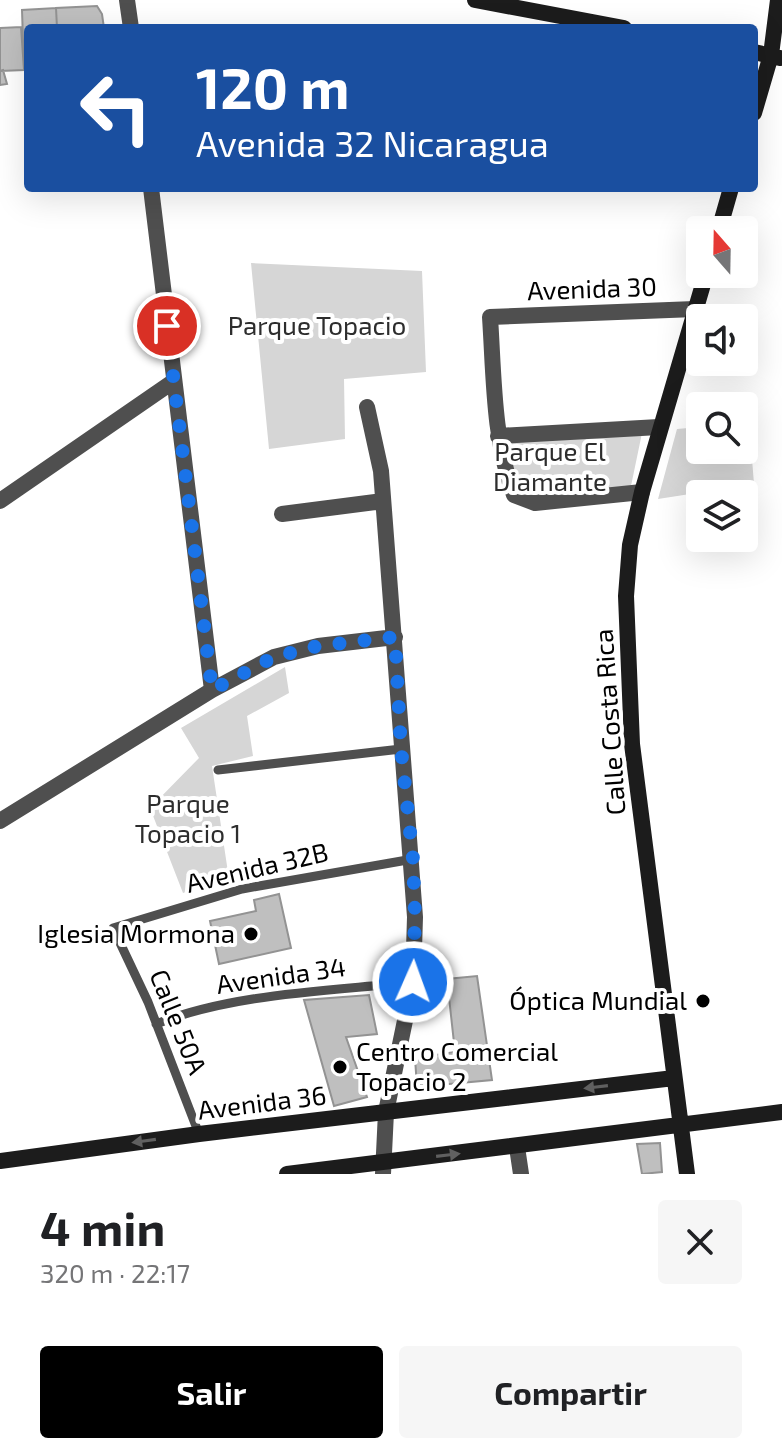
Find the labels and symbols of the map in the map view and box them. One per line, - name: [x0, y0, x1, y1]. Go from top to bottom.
- north arrow: [686, 216, 758, 288]
- street label: Avenida 30: [526, 270, 657, 305]
- pin: [133, 292, 201, 360]
- park label: Parque Topacio: [228, 309, 406, 340]
- park label: Parque El Diamante: [493, 435, 607, 496]
- street label: Calle Costa Rica: [587, 628, 630, 816]
- park label: Parque Topacio 1: [135, 787, 241, 848]
- street label: Avenida 32B: [183, 835, 331, 898]
- place label: Iglesia Mormona: [37, 917, 235, 948]
- marker: Iglesia Mormona: [242, 925, 260, 943]
- position arrow: [371, 940, 455, 1024]
- street label: Avenida 34: [214, 950, 347, 999]
- street label: Calle 50A: [144, 965, 214, 1078]
- place label: Óptica Mundial: [509, 984, 687, 1015]
- marker: Óptica Mundial: [694, 992, 712, 1010]
- place label: Centro Comercial Topacio 2: [356, 1035, 558, 1096]
- marker: Centro Comercial Topacio 2: [331, 1058, 349, 1076]
- street label: Avenida 36: [196, 1078, 328, 1125]
- one-way arrow: [583, 1081, 608, 1094]
- one-way arrow: [131, 1135, 156, 1148]
- one-way arrow: [436, 1149, 461, 1162]

